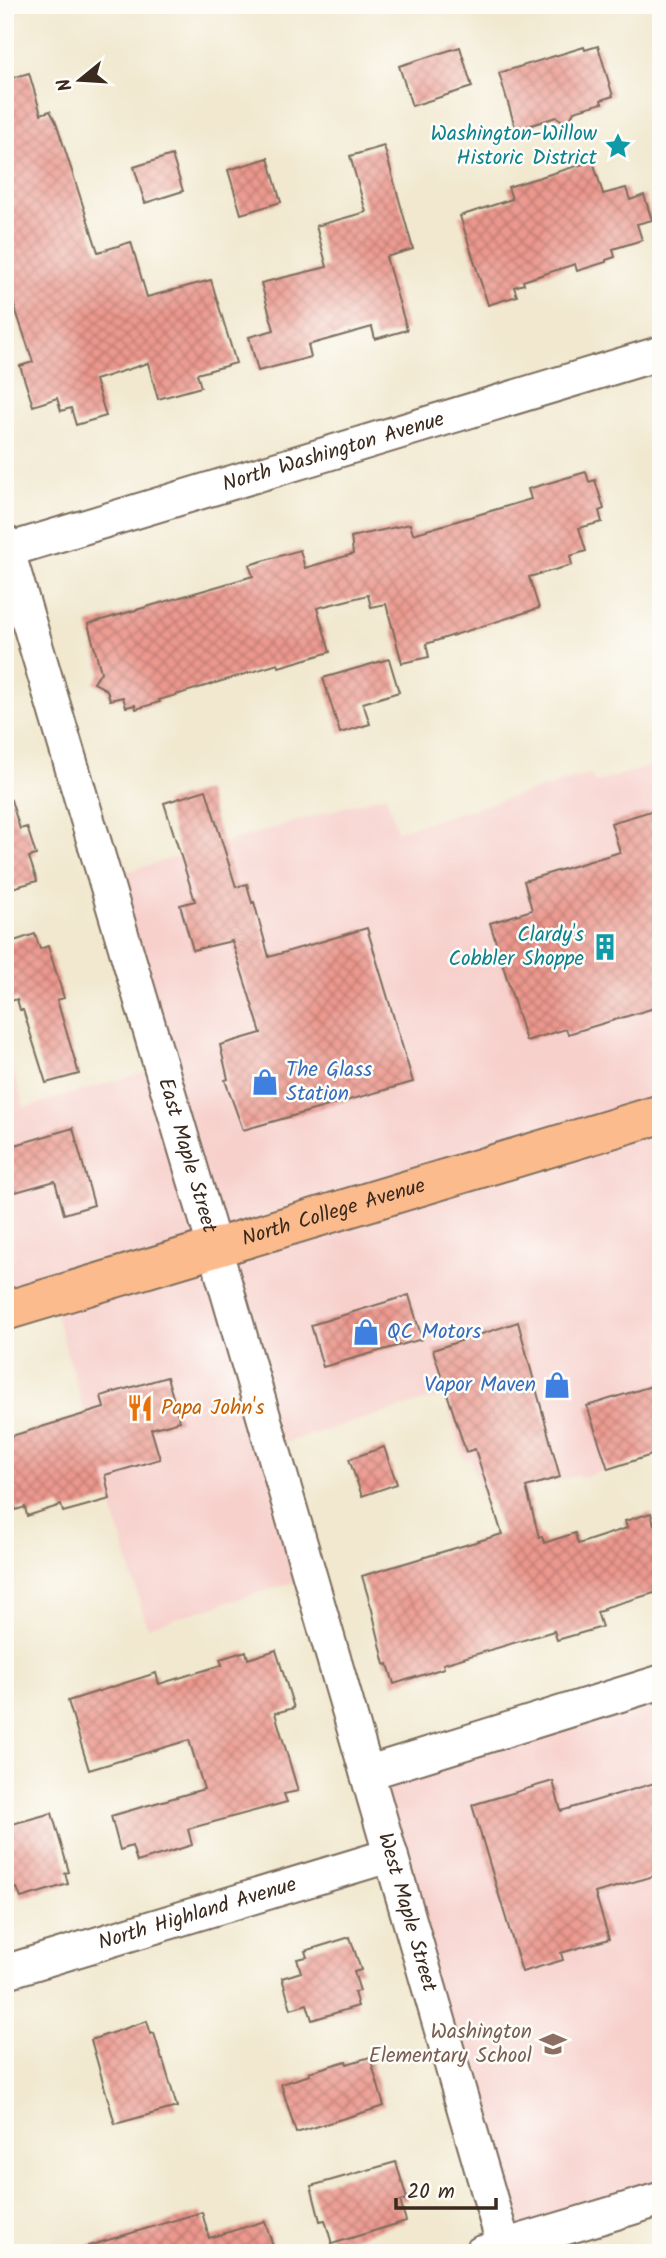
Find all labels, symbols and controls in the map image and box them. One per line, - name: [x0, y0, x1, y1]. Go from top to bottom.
- north arrow: [46, 46, 116, 116]
- text: N: [50, 74, 82, 95]
- place label: Washington-Willow Historic District: [431, 118, 598, 175]
- place icon: Washington-Willow Historic District: [603, 131, 633, 161]
- street label: North Washington Avenue: [218, 403, 449, 501]
- place label: Clardy's Cobbler Shoppe: [448, 919, 585, 976]
- building icon: Clardy's Cobbler Shoppe: [590, 932, 620, 962]
- place label: The Glass Station: [286, 1054, 372, 1111]
- shop icon: The Glass Station: [250, 1067, 280, 1097]
- street label: East Maple Street: [149, 1074, 226, 1238]
- street label: North College Avenue: [238, 1169, 430, 1255]
- place label: QC Motors: [387, 1316, 481, 1349]
- shop icon: QC Motors: [351, 1317, 381, 1347]
- place label: Vapor Maven: [424, 1369, 536, 1402]
- shop icon: Vapor Maven: [542, 1370, 572, 1400]
- place label: Papa John's: [161, 1392, 264, 1425]
- restaurant icon: Papa John's: [125, 1393, 155, 1423]
- street label: West Maple Street: [369, 1829, 446, 1996]
- street label: North Highland Avenue: [94, 1868, 301, 1959]
- place label: Washington Elementary School: [369, 2016, 532, 2073]
- school or university icon: Washington Elementary School: [538, 2029, 568, 2059]
- scale bar: [396, 2167, 496, 2211]
- text: 20 m: [407, 2176, 455, 2209]

